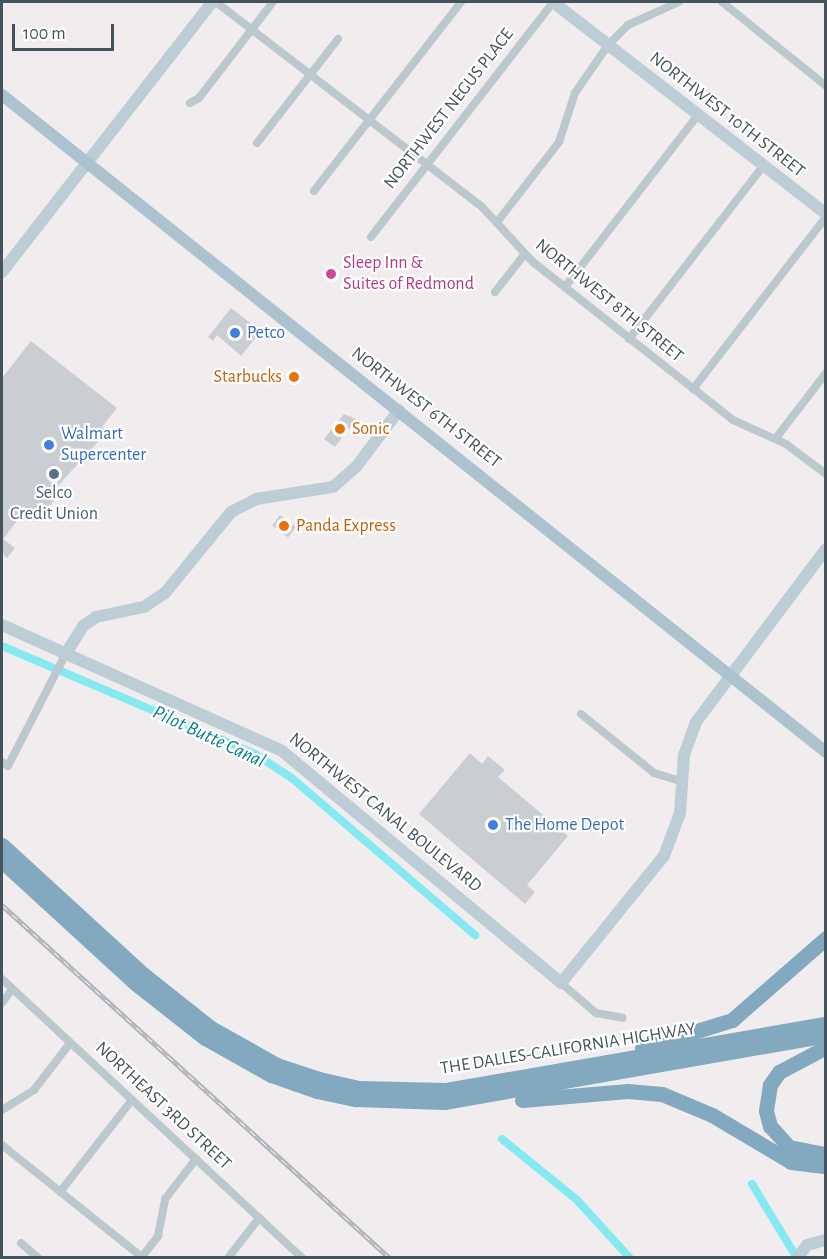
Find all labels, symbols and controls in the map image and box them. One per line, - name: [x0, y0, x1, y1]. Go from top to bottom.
- scale bar: [15, 12, 117, 50]
- text: 100 m: [23, 25, 66, 43]
- street label: NORTHWEST NEGUS PLACE: [380, 25, 518, 193]
- street label: NORTHWEST 10TH STREET: [645, 48, 809, 182]
- street label: NORTHWEST 8TH STREET: [531, 235, 687, 367]
- place label: Sleep Inn & Suites of Redmond: [343, 253, 474, 296]
- marker: Sleep Inn & Suites of Redmond: [324, 267, 338, 281]
- place label: Petco: [247, 322, 285, 344]
- marker: Petco: [228, 326, 242, 340]
- street label: NORTHWEST 6TH STREET: [347, 343, 505, 473]
- place label: Starbucks: [214, 366, 282, 388]
- marker: Starbucks: [287, 370, 301, 384]
- place label: Sonic: [352, 418, 389, 440]
- marker: Sonic: [333, 422, 347, 436]
- place label: Walmart Supercenter: [61, 424, 146, 466]
- marker: Walmart Supercenter: [42, 438, 56, 452]
- marker: Selco Credit Union: [47, 467, 61, 481]
- place label: Selco Credit Union: [10, 483, 98, 526]
- place label: Panda Express: [296, 515, 396, 537]
- marker: Panda Express: [277, 519, 291, 533]
- water label: Pilot Butte Canal: [149, 700, 269, 774]
- street label: NORTHWEST CANAL BOULEVARD: [284, 729, 486, 897]
- place label: The Home Depot: [505, 814, 624, 836]
- marker: The Home Depot: [486, 818, 500, 832]
- street label: THE DALLES-CALIFORNIA HIGHWAY: [439, 1018, 697, 1080]
- street label: NORTHEAST 3RD STREET: [90, 1037, 236, 1175]

